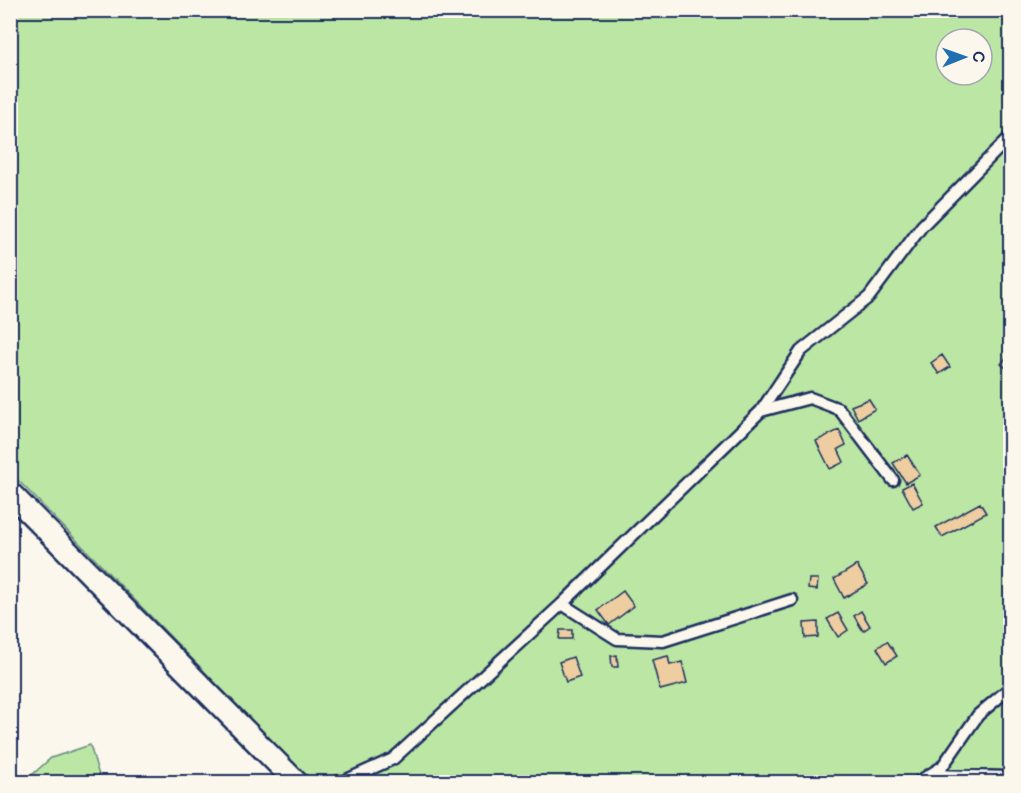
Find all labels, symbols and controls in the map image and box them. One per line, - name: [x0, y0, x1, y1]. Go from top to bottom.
- north arrow: [934, 27, 994, 87]
- text: С: [968, 51, 987, 62]

